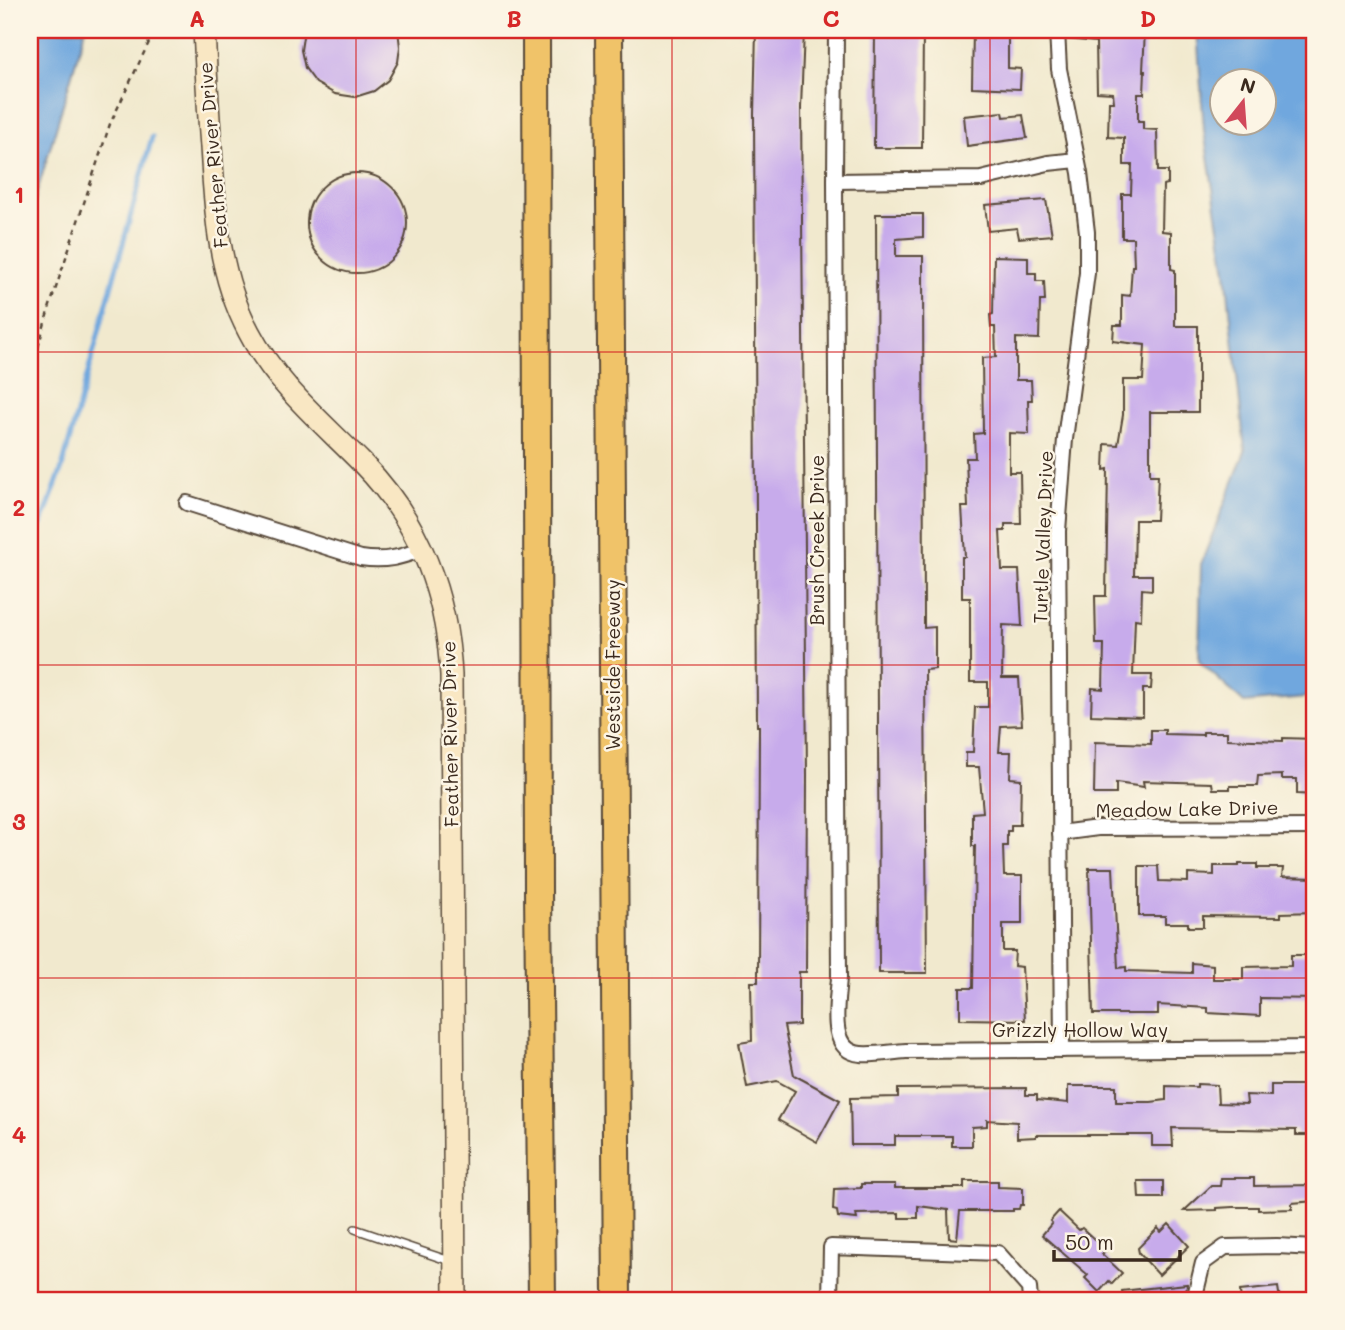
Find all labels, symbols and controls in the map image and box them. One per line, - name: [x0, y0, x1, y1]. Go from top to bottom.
- text: A: [189, 3, 205, 33]
- text: B: [506, 3, 522, 33]
- text: C: [822, 3, 840, 33]
- text: D: [1140, 3, 1156, 33]
- street label: Feather River Drive: [192, 61, 233, 249]
- north arrow: [1208, 66, 1278, 136]
- text: N: [1238, 71, 1259, 99]
- text: 1: [14, 179, 24, 209]
- street label: Turtle Valley Drive: [1027, 450, 1058, 624]
- street label: Brush Creek Drive: [804, 455, 829, 625]
- text: 2: [13, 492, 25, 522]
- street label: Westside Freeway: [600, 579, 625, 751]
- street label: Feather River Drive: [435, 641, 464, 827]
- street label: Meadow Lake Drive: [1095, 794, 1279, 823]
- text: 3: [12, 806, 26, 836]
- street label: Grizzly Hollow Way: [992, 1017, 1168, 1042]
- text: 4: [12, 1119, 26, 1149]
- scale bar: [1054, 1218, 1180, 1262]
- text: 50 m: [1065, 1228, 1114, 1255]

